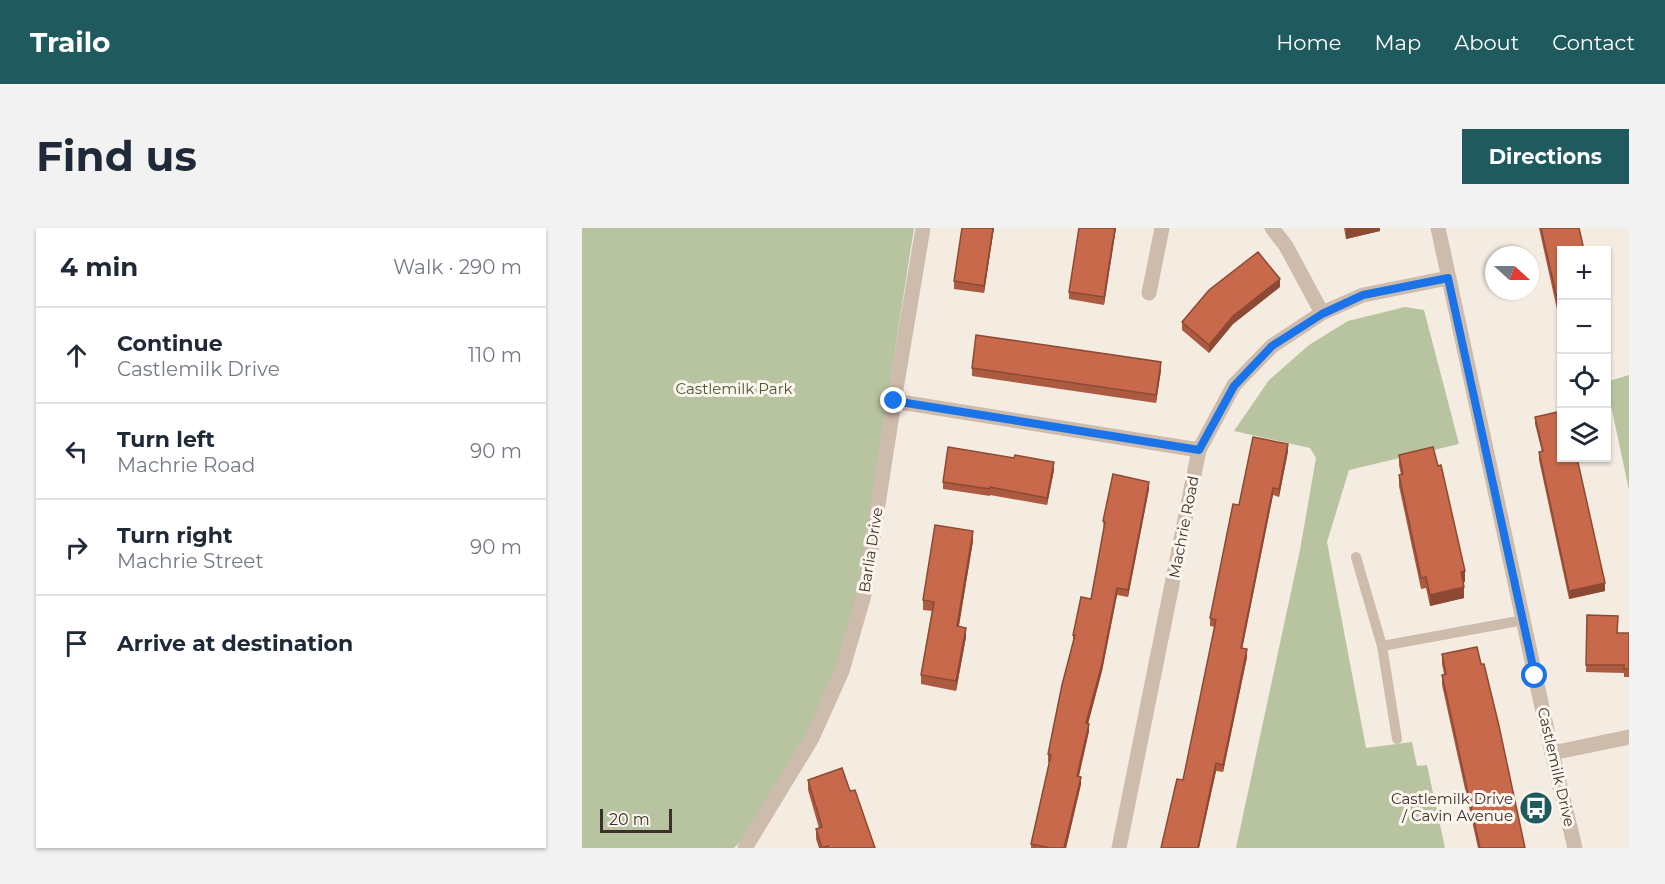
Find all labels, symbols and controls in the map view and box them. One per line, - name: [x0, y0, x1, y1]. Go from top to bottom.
- text: Trailo: [30, 25, 110, 59]
- text: Home: [1276, 30, 1341, 55]
- text: Map: [1374, 30, 1421, 55]
- text: About: [1454, 30, 1519, 55]
- text: Contact: [1552, 30, 1635, 55]
- button: Directions: [1462, 129, 1629, 184]
- text: Find us: [36, 130, 197, 182]
- north arrow: [1485, 246, 1539, 300]
- map controls: [1557, 246, 1611, 462]
- button: +: [1557, 246, 1611, 300]
- text: 4 min: [60, 251, 138, 283]
- text: Walk · 290 m: [393, 255, 522, 279]
- button: −: [1557, 300, 1611, 354]
- text: Continue: [117, 330, 223, 357]
- icon: ahead: [60, 339, 93, 372]
- text: 110 m: [468, 343, 522, 367]
- button: locate: [1557, 354, 1611, 408]
- text: Castlemilk Drive: [117, 357, 280, 381]
- park label: Castlemilk Park: [675, 379, 793, 398]
- route end: [880, 387, 906, 413]
- button: layers: [1557, 408, 1611, 462]
- text: Turn left: [117, 426, 215, 453]
- icon: left: [60, 435, 93, 468]
- text: 90 m: [470, 439, 522, 463]
- text: Machrie Road: [117, 453, 255, 477]
- street label: Machrie Road: [1164, 474, 1203, 580]
- street label: Barlia Drive: [854, 506, 887, 594]
- text: Turn right: [117, 522, 232, 549]
- icon: right: [60, 531, 93, 564]
- text: 90 m: [470, 535, 522, 559]
- text: Machrie Street: [117, 549, 264, 573]
- icon: arrive: [60, 627, 93, 660]
- text: Arrive at destination: [117, 630, 353, 657]
- route start: [1521, 662, 1547, 688]
- street label: Castlemilk Drive: [1534, 705, 1579, 828]
- place label: Castlemilk Drive / Cavin Avenue: [1391, 789, 1513, 825]
- bus stop icon: Castlemilk Drive / Cavin Avenue: [1518, 790, 1554, 826]
- scale bar: [600, 806, 672, 834]
- text: 20 m: [609, 810, 650, 829]

